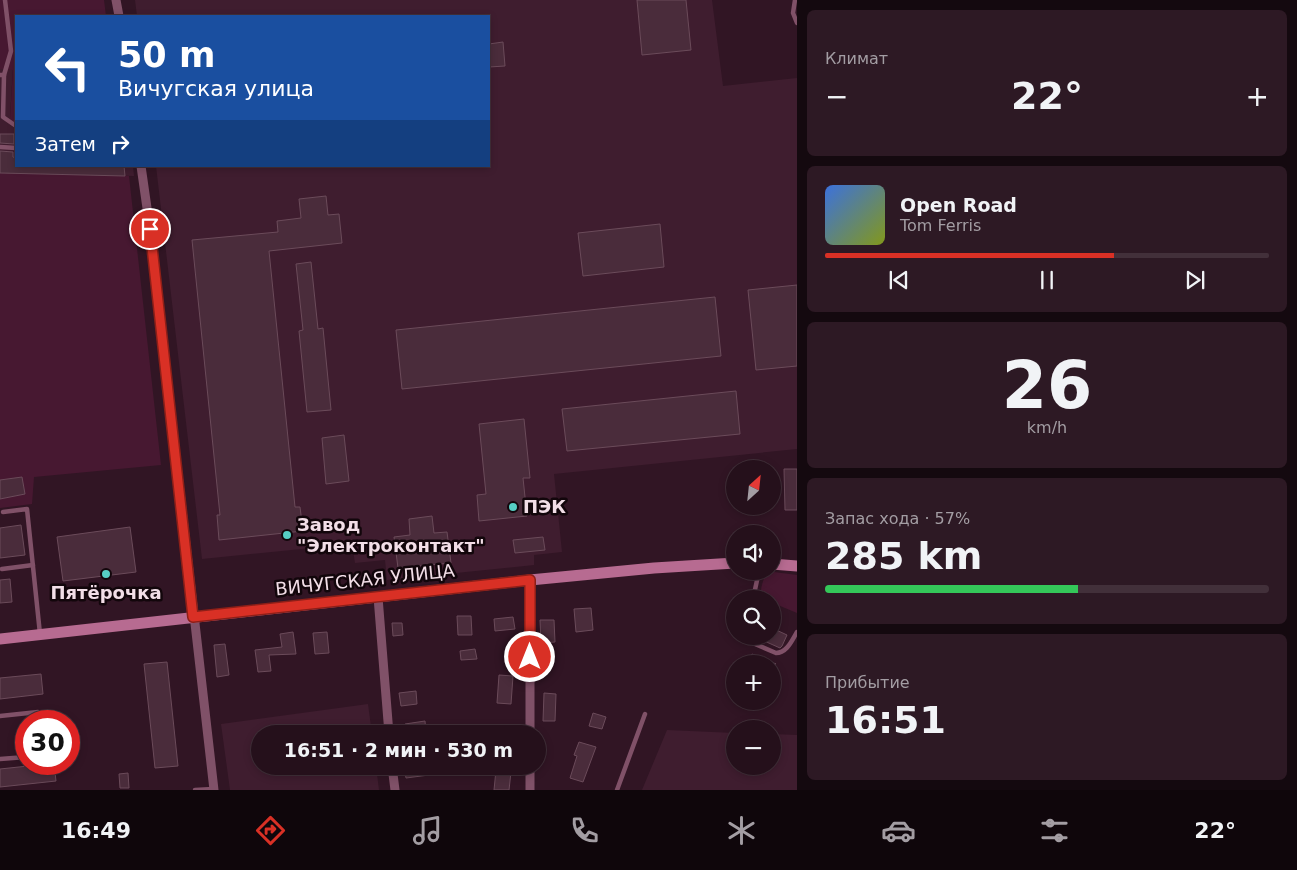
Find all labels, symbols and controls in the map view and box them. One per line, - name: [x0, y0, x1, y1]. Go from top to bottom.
- icon: left: [35, 35, 100, 100]
- text: 50 m: [118, 35, 215, 75]
- text: Климат: [825, 49, 888, 68]
- text: 22°: [1011, 74, 1083, 118]
- text: Вичугская улица: [118, 76, 314, 101]
- text: −: [825, 80, 848, 113]
- text: +: [1246, 80, 1269, 113]
- icon: right: [106, 130, 134, 158]
- text: Затем: [35, 133, 96, 155]
- text: Open Road: [900, 194, 1017, 216]
- pin: [129, 208, 171, 250]
- icon: arrive: [136, 215, 164, 243]
- text: Tom Ferris: [900, 216, 981, 235]
- icon: previous: [885, 266, 913, 294]
- icon: pause: [1033, 266, 1061, 294]
- icon: next: [1181, 266, 1209, 294]
- text: 26: [1002, 348, 1092, 423]
- text: km/h: [1027, 418, 1067, 437]
- north arrow: [726, 460, 781, 515]
- map controls: [726, 460, 781, 775]
- place label: ПЭК: [523, 496, 566, 517]
- marker: ПЭК: [507, 501, 519, 513]
- text: Запас хода · 57%: [825, 509, 970, 528]
- place label: Завод "Электроконтакт": [297, 514, 485, 556]
- button: sound: [726, 525, 781, 580]
- marker: Завод "Электроконтакт": [281, 529, 293, 541]
- text: 285 km: [825, 534, 982, 578]
- street label: ВИЧУГСКАЯ УЛИЦА: [274, 560, 456, 599]
- marker: Пятёрочка: [100, 568, 112, 580]
- place label: Пятёрочка: [50, 582, 162, 603]
- button: search: [726, 590, 781, 645]
- position arrow: [503, 630, 555, 682]
- button: +: [726, 655, 781, 710]
- text: Прибытие: [825, 673, 910, 692]
- text: 16:51: [825, 698, 946, 742]
- speed limit sign: 30: [15, 710, 80, 775]
- button: −: [726, 720, 781, 775]
- text: 16:51 · 2 мин · 530 m: [284, 739, 513, 761]
- icon: directions: [253, 813, 288, 848]
- icon: music: [410, 813, 445, 848]
- icon: phone: [567, 813, 602, 848]
- icon: climate: [724, 813, 759, 848]
- icon: car: [881, 813, 916, 848]
- icon: filters: [1037, 813, 1072, 848]
- text: 16:49: [61, 818, 131, 843]
- text: 22°: [1194, 818, 1236, 843]

